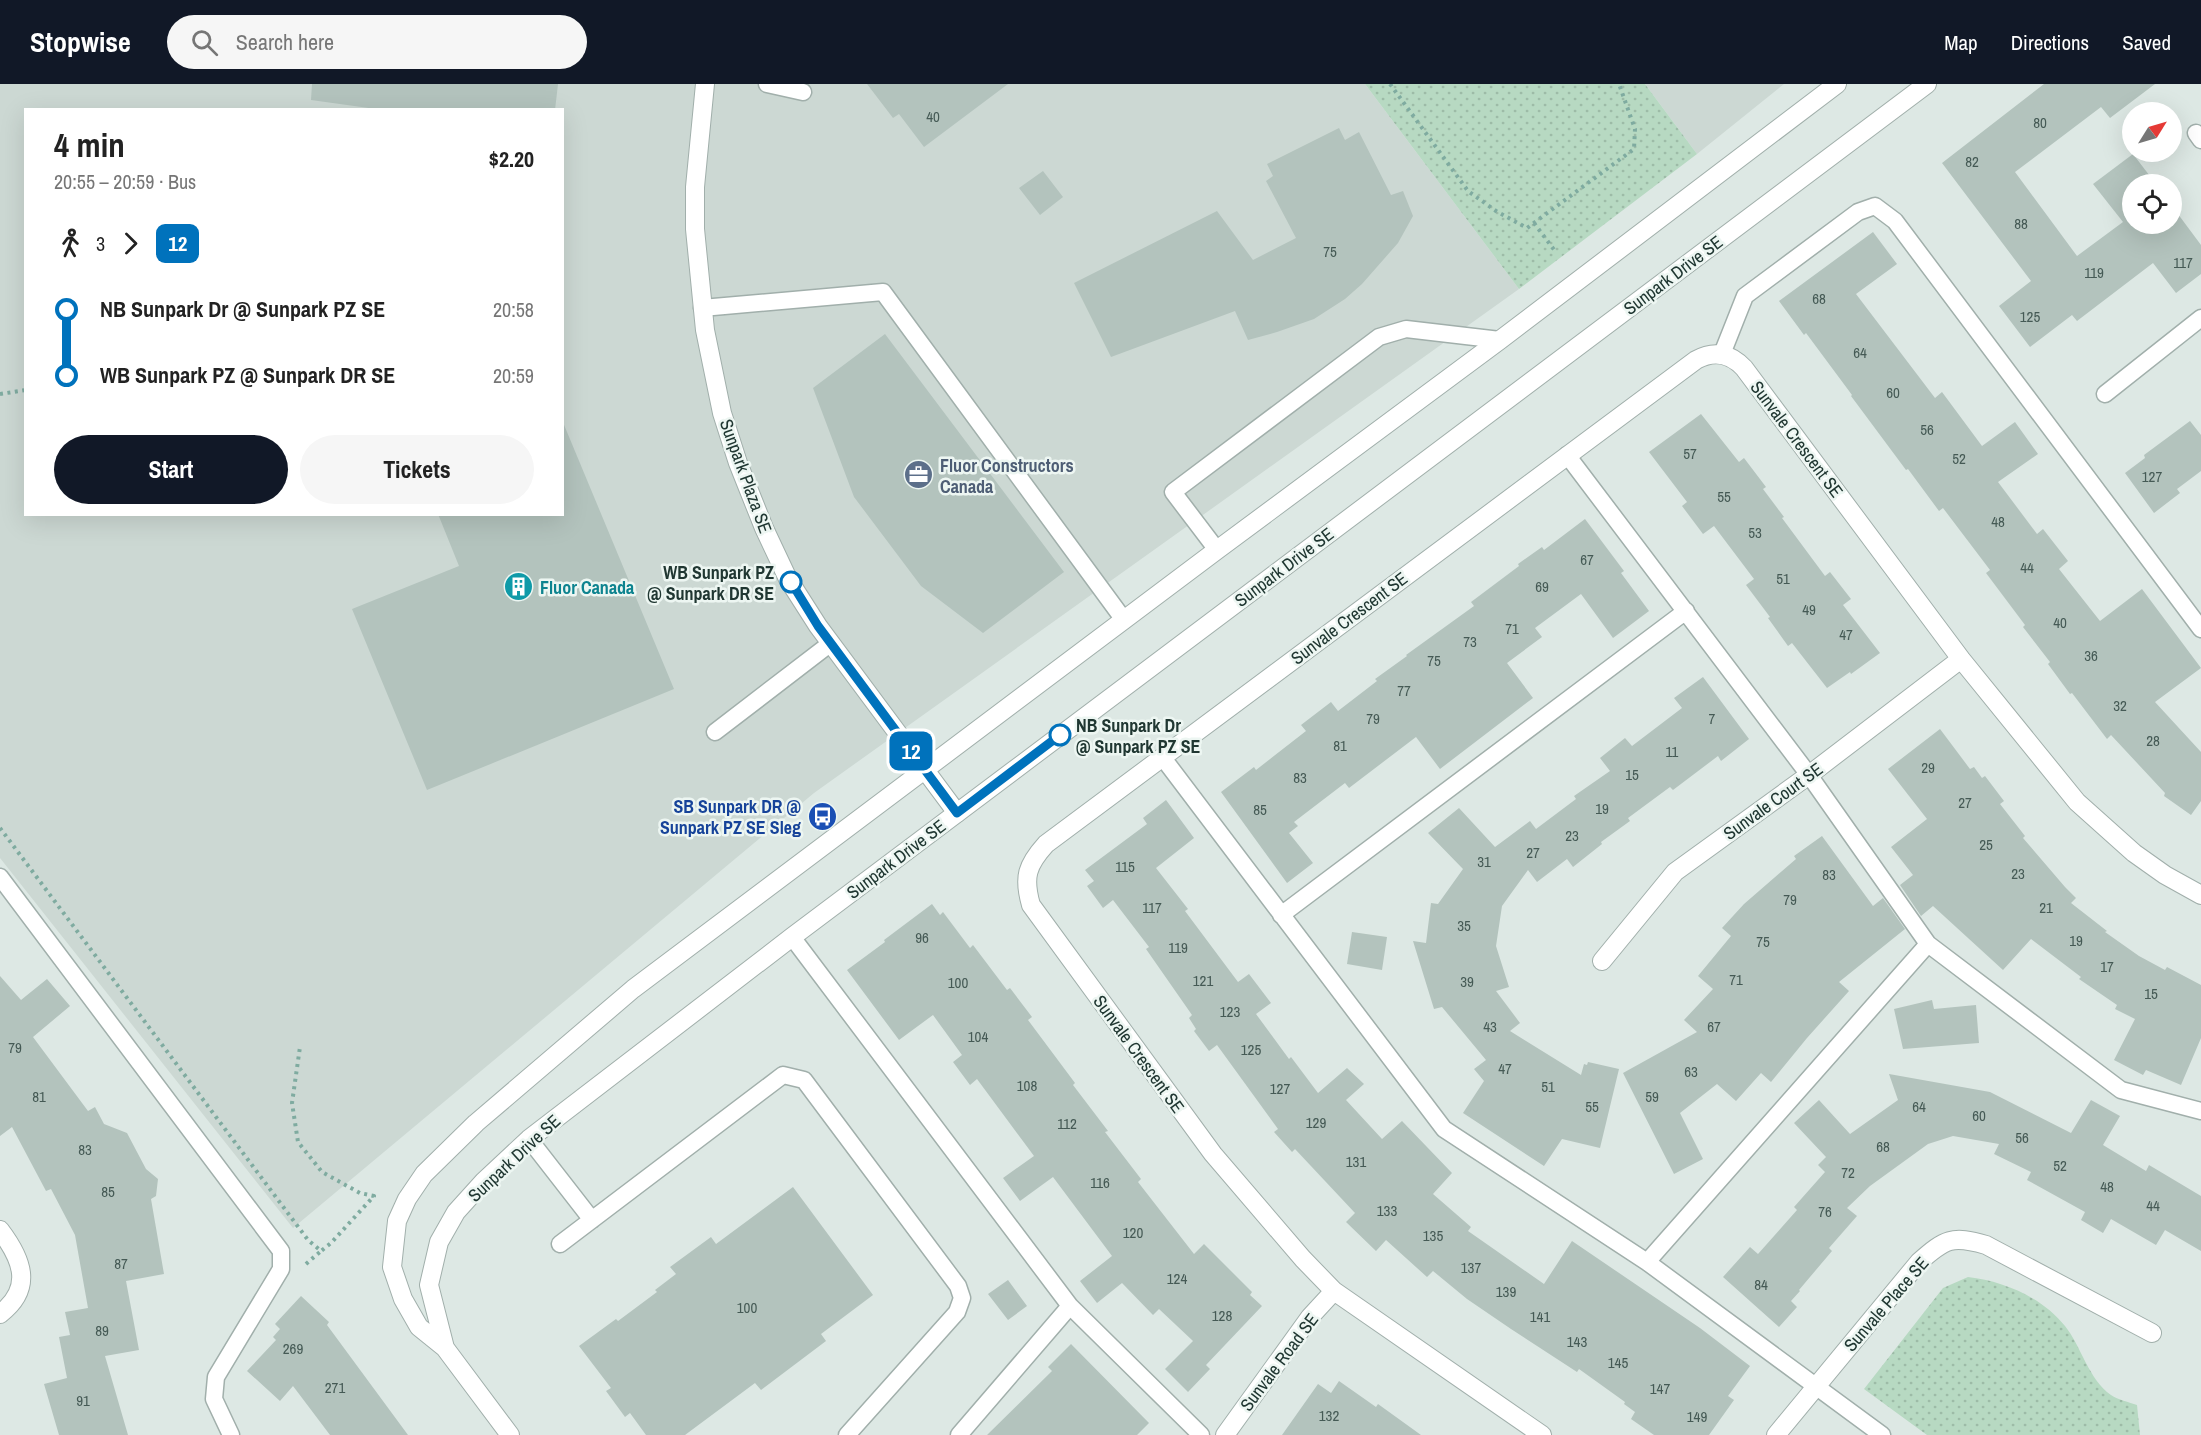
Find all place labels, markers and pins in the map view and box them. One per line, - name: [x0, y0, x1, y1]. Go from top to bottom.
- place label: Fluor Constructors Canada: [940, 453, 1074, 499]
- office icon: Fluor Constructors Canada: [903, 459, 935, 491]
- place label: WB Sunpark PZ @ Sunpark DR SE: [647, 560, 774, 606]
- building icon: Fluor Canada: [503, 571, 535, 603]
- marker: WB Sunpark PZ @ Sunpark DR SE: [780, 571, 802, 593]
- place label: Fluor Canada: [540, 575, 635, 600]
- place label: NB Sunpark Dr @ Sunpark PZ SE: [1076, 713, 1200, 759]
- marker: NB Sunpark Dr @ Sunpark PZ SE: [1049, 724, 1071, 746]
- place label: SB Sunpark DR @ Sunpark PZ SE Sleg: [660, 794, 801, 840]
- bus stop icon: SB Sunpark DR @ Sunpark PZ SE Sleg: [806, 800, 838, 832]

